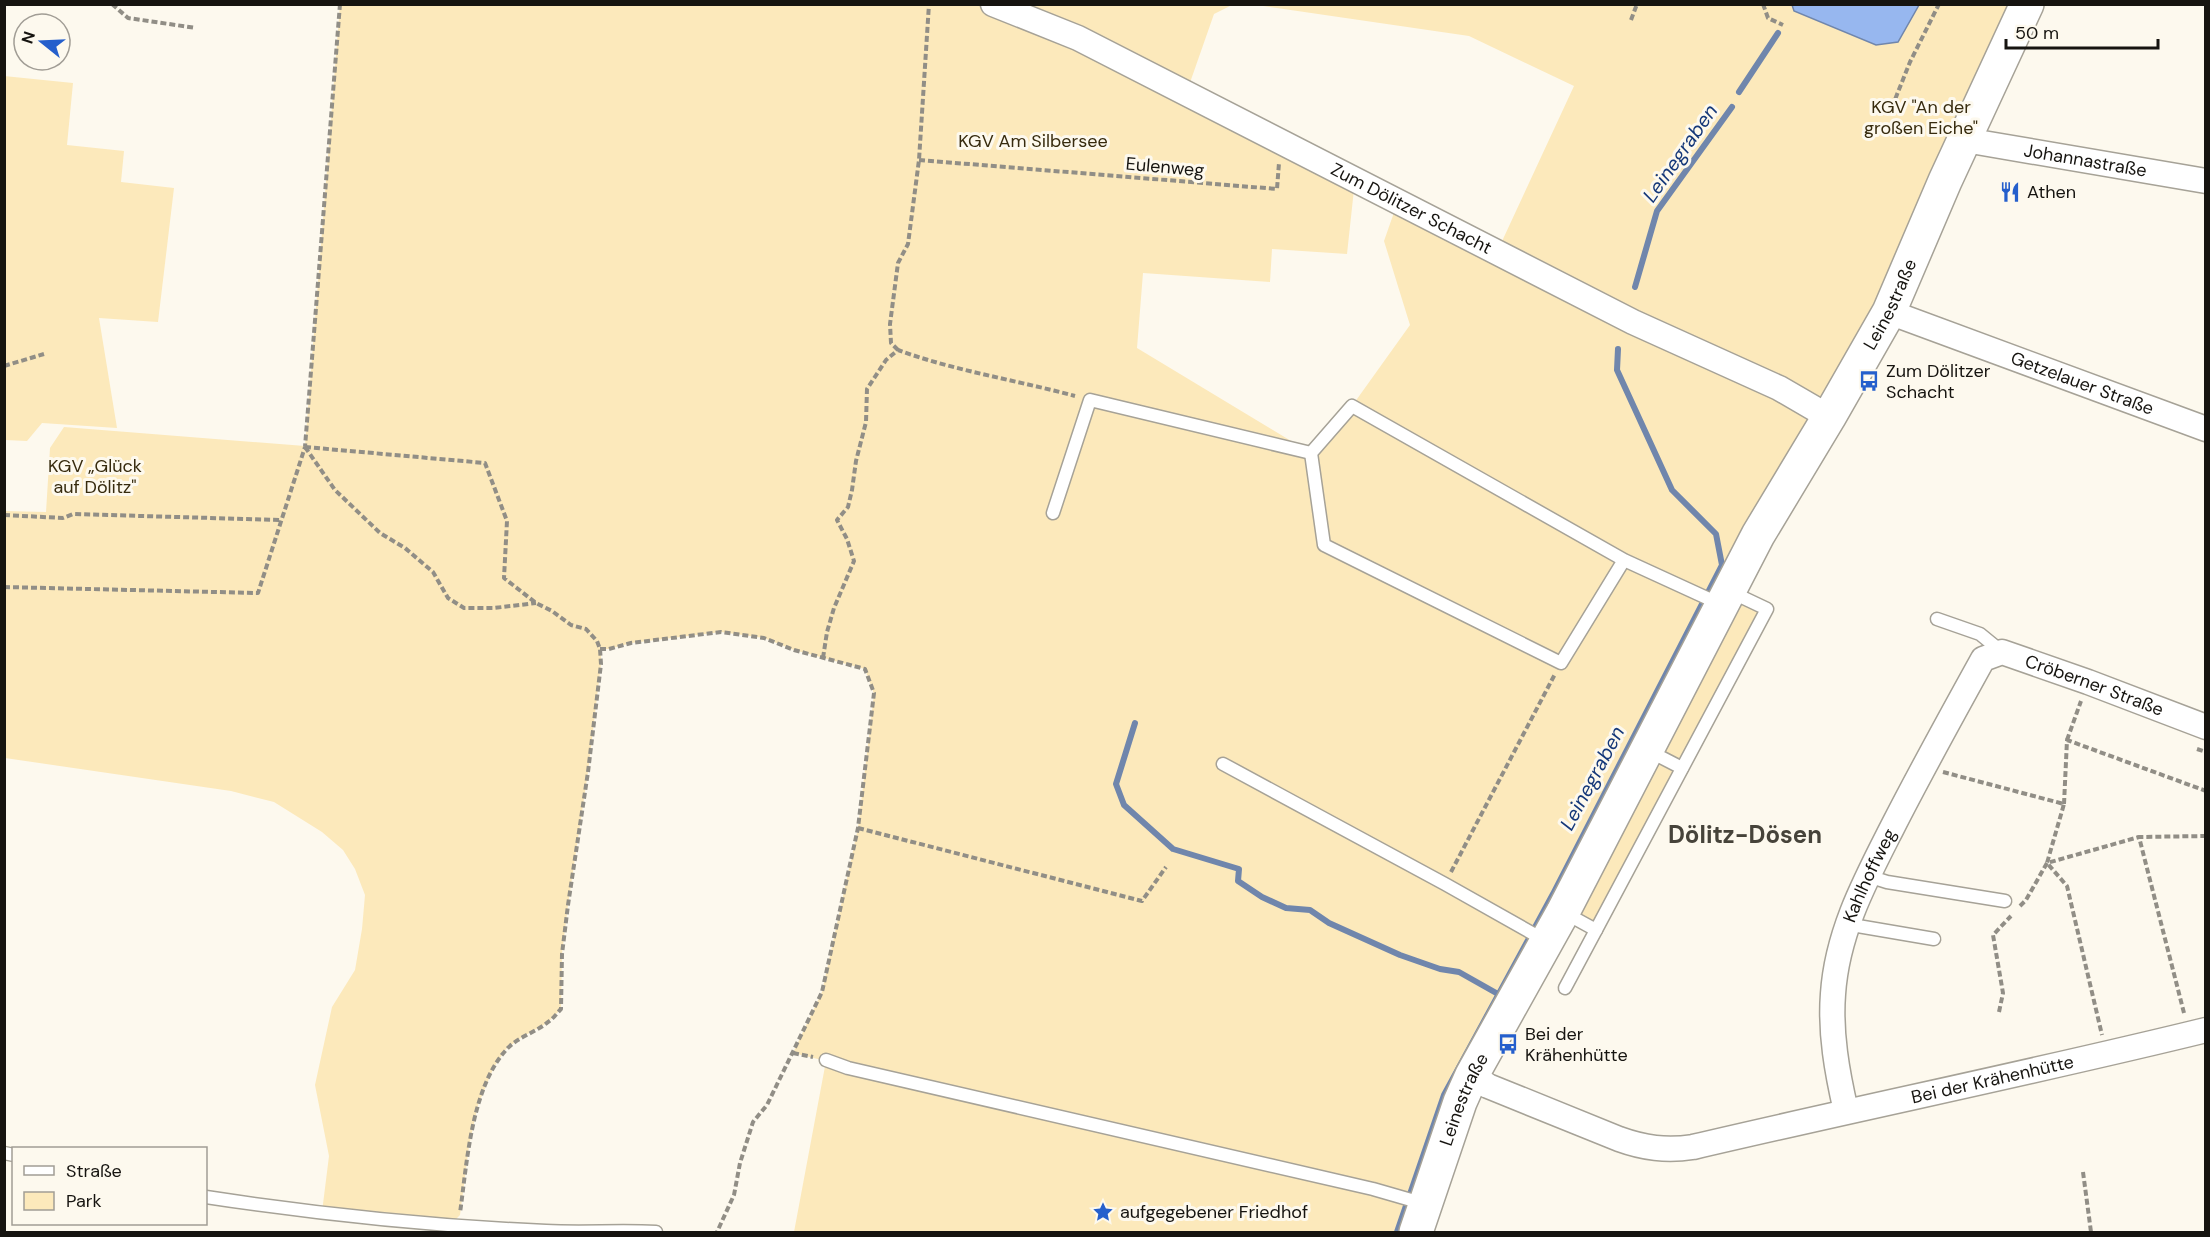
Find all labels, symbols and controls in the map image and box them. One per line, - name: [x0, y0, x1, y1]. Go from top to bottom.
- north arrow: [12, 12, 72, 72]
- scale bar: [2006, 12, 2158, 50]
- text: 50 m: [2015, 21, 2059, 45]
- text: N: [16, 29, 40, 46]
- park label: KGV "An der großen Eiche": [1864, 95, 1978, 140]
- water label: Leinegraben: [1637, 99, 1723, 207]
- park label: KGV Am Silbersee: [958, 129, 1108, 153]
- street label: Johannastraße: [2022, 138, 2149, 183]
- street label: Eulenweg: [1125, 152, 1205, 182]
- street label: Zum Dölitzer Schacht: [1327, 157, 1496, 260]
- restaurant icon: Athen: [1998, 180, 2022, 204]
- place label: Athen: [2027, 180, 2076, 204]
- street label: Leinestraße: [1858, 255, 1922, 354]
- street label: Getzelauer Straße: [2007, 346, 2157, 421]
- place label: Zum Dölitzer Schacht: [1886, 359, 1991, 404]
- bus stop icon: Zum Dölitzer Schacht: [1857, 369, 1881, 393]
- park label: KGV „Glück auf Dölitz": [48, 454, 142, 499]
- street label: Cröberner Straße: [2022, 649, 2167, 722]
- water label: Leinegraben: [1554, 722, 1630, 834]
- district label: Dölitz-Dösen: [1668, 819, 1822, 850]
- street label: Kahlhoffweg: [1837, 824, 1902, 926]
- place label: Bei der Krähenhütte: [1525, 1022, 1628, 1067]
- bus stop icon: Bei der Krähenhütte: [1496, 1032, 1520, 1056]
- street label: Leinestraße: [1434, 1049, 1494, 1149]
- street label: Bei der Krähenhütte: [1909, 1050, 2076, 1109]
- legend: [12, 1147, 207, 1225]
- text: Straße: [66, 1159, 122, 1183]
- text: Park: [66, 1189, 102, 1213]
- place icon: aufgegebener Friedhof: [1091, 1200, 1115, 1224]
- place label: aufgegebener Friedhof: [1120, 1200, 1308, 1224]

